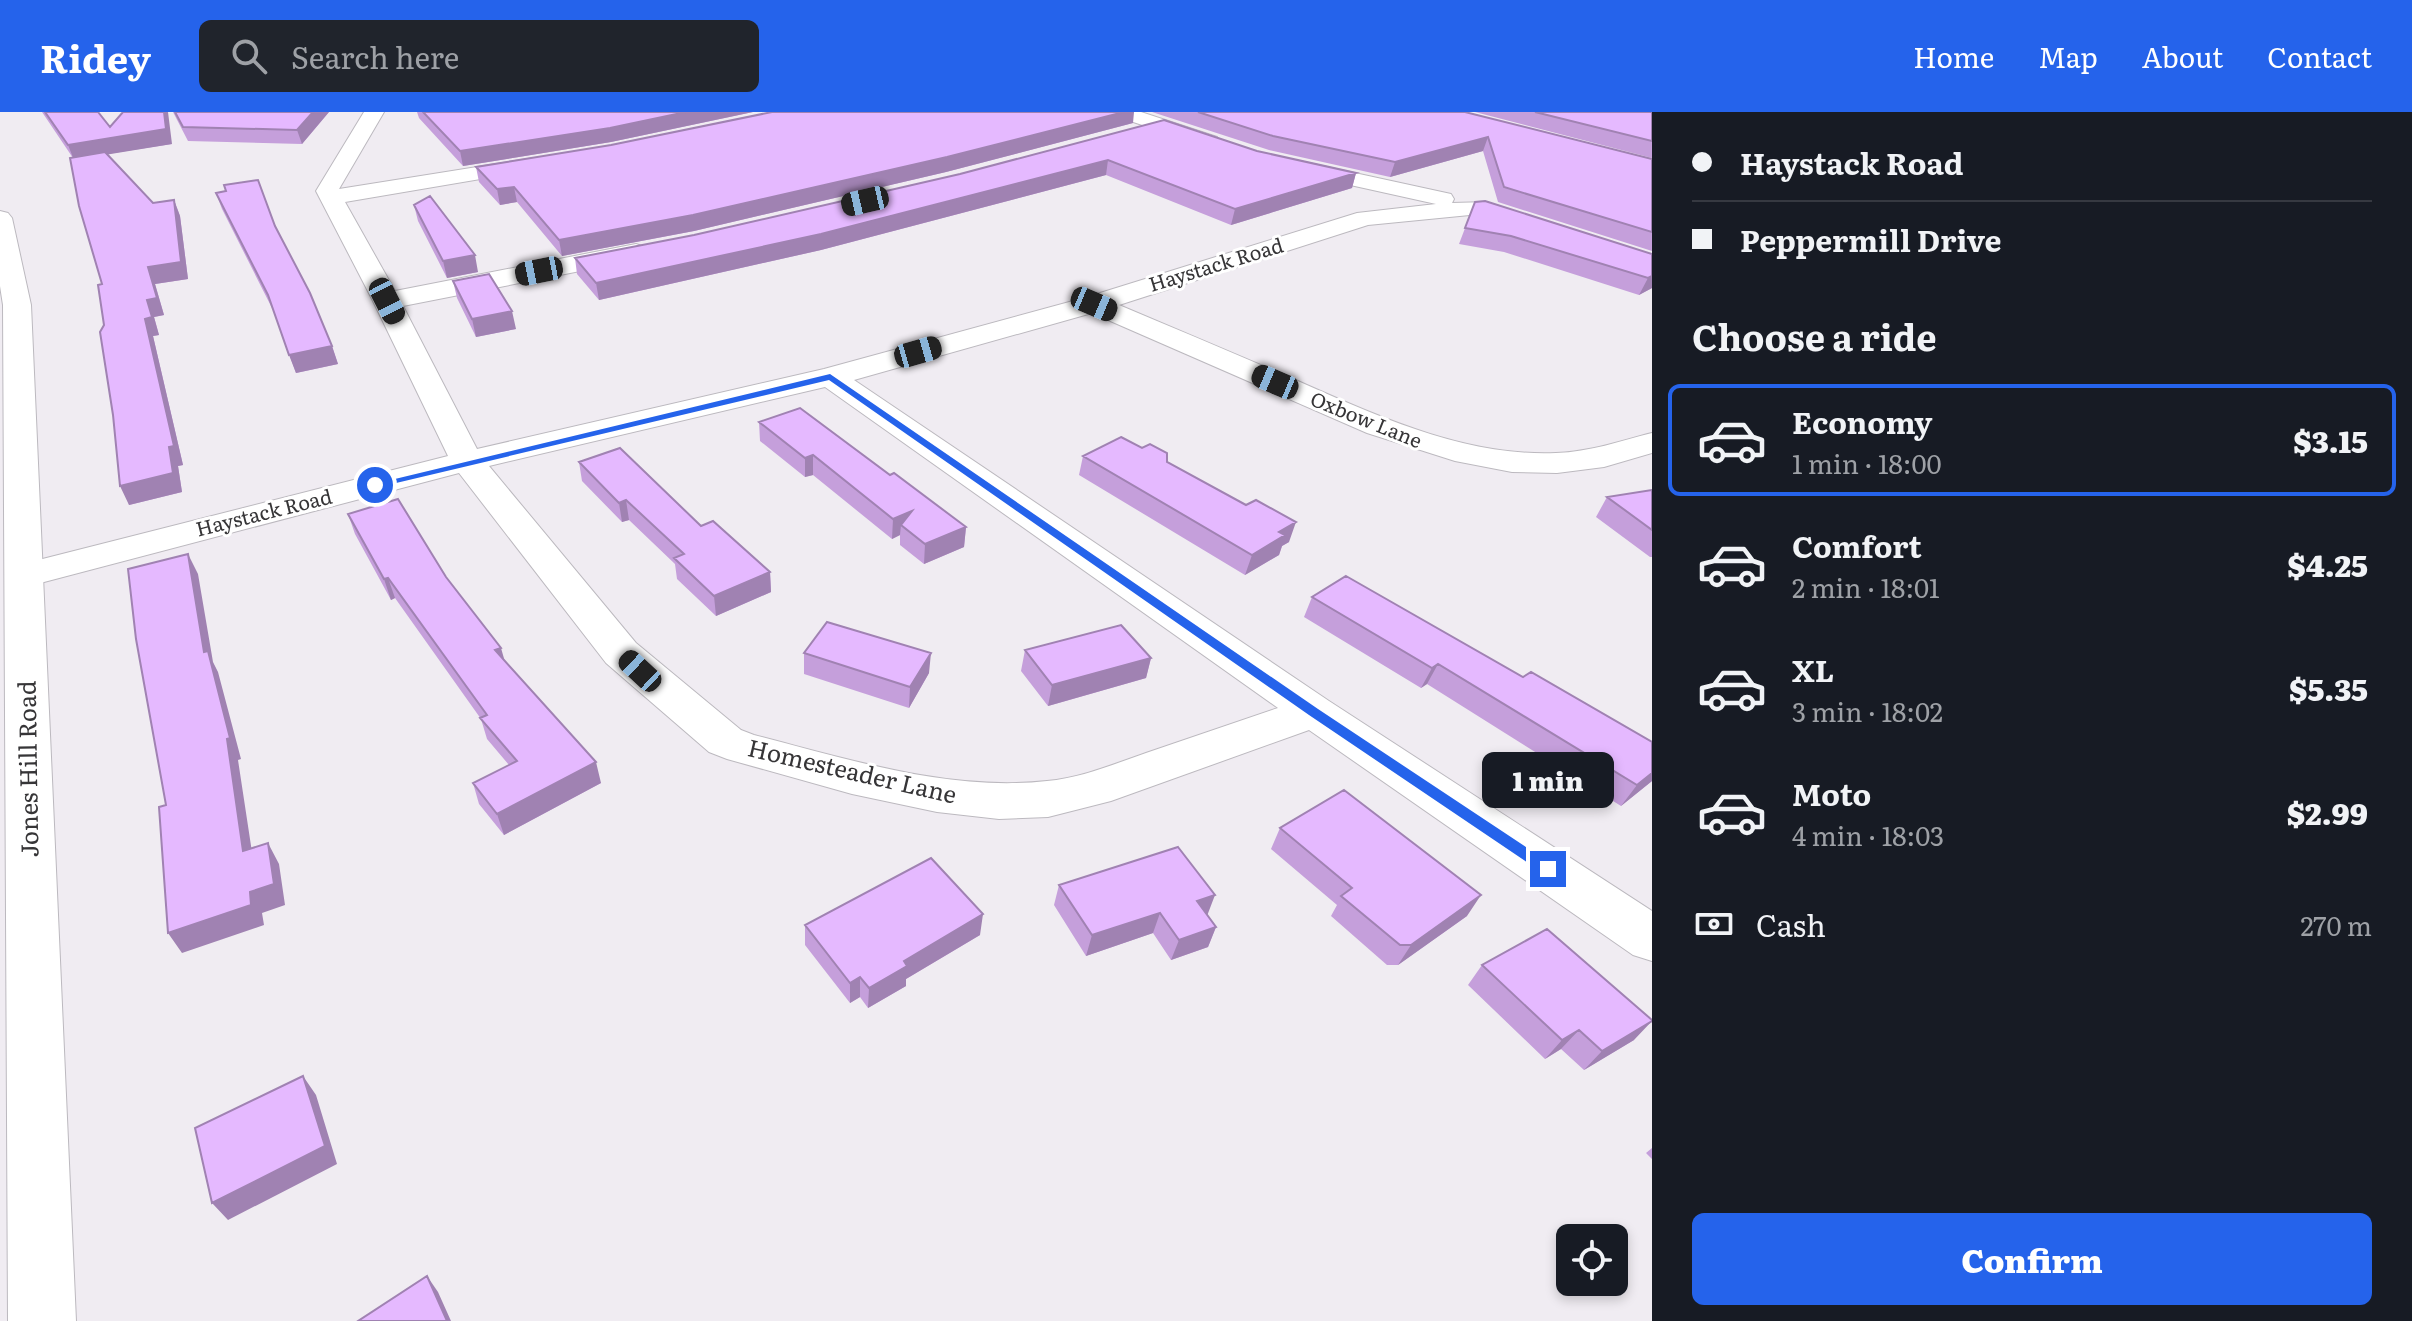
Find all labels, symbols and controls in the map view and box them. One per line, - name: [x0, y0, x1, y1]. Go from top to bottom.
- search box: [199, 20, 759, 92]
- text: Ridey: [40, 28, 151, 85]
- icon: search: [227, 34, 271, 78]
- text: Search here: [291, 34, 459, 78]
- text: Home: [1913, 35, 1994, 77]
- text: Map: [2038, 35, 2098, 77]
- text: About: [2142, 35, 2223, 77]
- text: Contact: [2267, 35, 2372, 77]
- text: Haystack Road: [1740, 140, 1963, 184]
- car: [839, 184, 891, 218]
- text: Peppermill Drive: [1740, 217, 2001, 261]
- street label: Haystack Road: [1144, 228, 1286, 298]
- car: [513, 255, 565, 287]
- car: [365, 274, 409, 328]
- car: [1067, 284, 1121, 324]
- text: Choose a ride: [1692, 309, 1937, 362]
- car: [892, 334, 944, 370]
- car: [1248, 362, 1302, 402]
- street label: Oxbow Lane: [1306, 382, 1427, 454]
- text: Economy: [1792, 399, 1932, 443]
- icon: car: [1696, 404, 1768, 476]
- text: $3.15: [2293, 418, 2368, 462]
- text: 1 min · 18:00: [1792, 443, 1942, 482]
- route start: [357, 467, 393, 503]
- street label: Haystack Road: [192, 480, 335, 542]
- text: Comfort: [1792, 523, 1922, 567]
- icon: car: [1696, 528, 1768, 600]
- text: $4.25: [2287, 542, 2368, 586]
- text: 2 min · 18:01: [1792, 567, 1940, 606]
- car: [614, 646, 666, 696]
- text: XL: [1792, 647, 1834, 691]
- icon: car: [1696, 652, 1768, 724]
- text: $5.35: [2289, 666, 2368, 710]
- street label: Jones Hill Road: [7, 680, 46, 858]
- text: 3 min · 18:02: [1792, 691, 1943, 730]
- street label: Homesteader Lane: [745, 729, 960, 811]
- callout: 1 min: [1482, 753, 1614, 809]
- text: 1 min: [1513, 760, 1583, 799]
- text: Moto: [1792, 771, 1871, 815]
- icon: car: [1696, 776, 1768, 848]
- text: $2.99: [2287, 790, 2368, 834]
- text: 4 min · 18:03: [1792, 815, 1944, 854]
- route end: [1530, 851, 1566, 887]
- icon: cash: [1692, 902, 1736, 946]
- text: Cash: [1756, 902, 1826, 946]
- text: 270 m: [2300, 905, 2372, 944]
- button: Confirm: [1692, 1213, 2372, 1305]
- map controls: [1556, 1224, 1628, 1296]
- button: locate: [1556, 1224, 1628, 1296]

